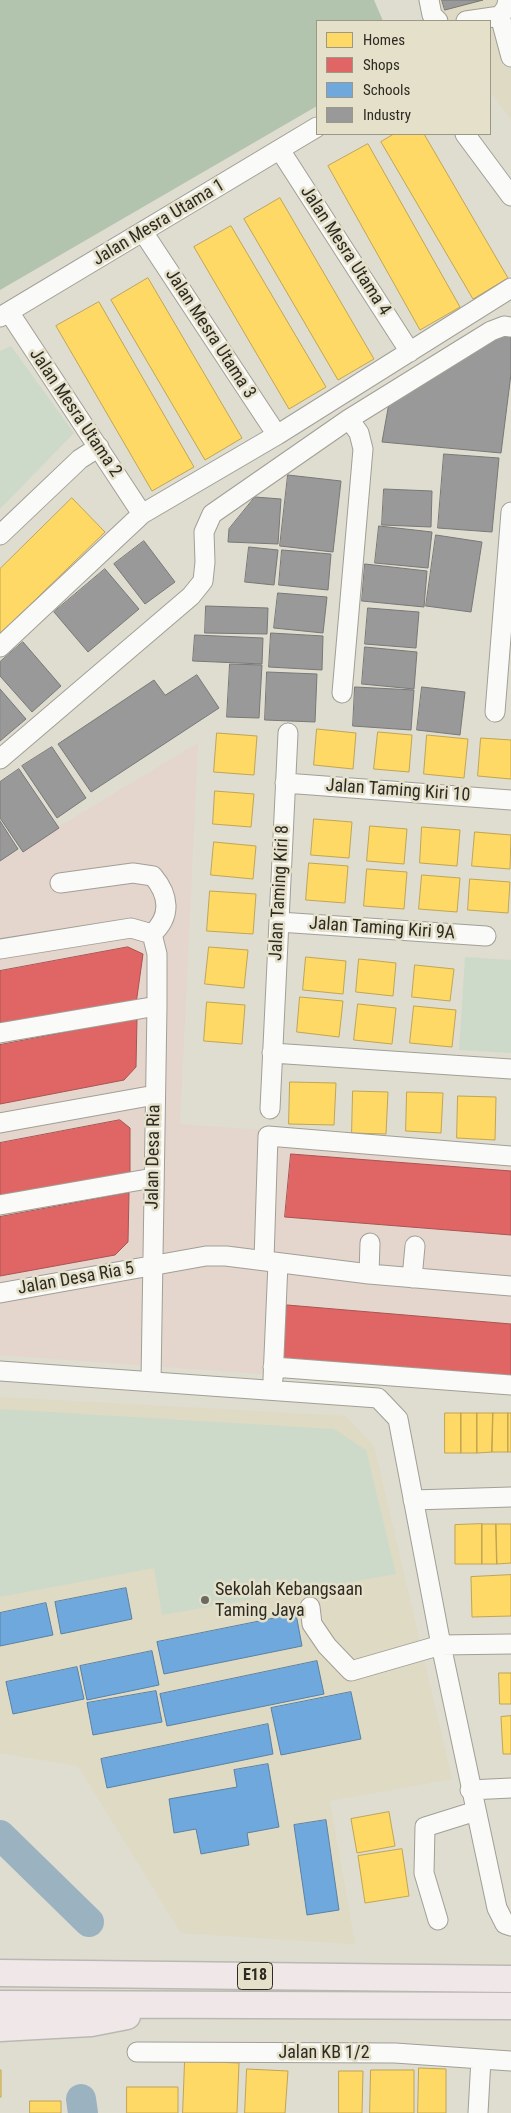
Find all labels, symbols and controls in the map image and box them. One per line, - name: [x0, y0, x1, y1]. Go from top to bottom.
- legend: [316, 20, 491, 135]
- text: Homes: [363, 31, 405, 49]
- text: Shops: [363, 56, 400, 74]
- text: Schools: [363, 81, 410, 99]
- text: Industry: [363, 106, 411, 124]
- street label: Jalan Mesra Utama 1: [89, 175, 229, 271]
- street label: Jalan Mesra Utama 4: [295, 182, 395, 320]
- street label: Jalan Mesra Utama 3: [160, 265, 260, 403]
- street label: Jalan Mesra Utama 2: [24, 345, 126, 481]
- street label: Jalan Taming Kiri 10: [325, 775, 471, 807]
- street label: Jalan Taming Kiri 8: [266, 825, 294, 961]
- street label: Jalan Taming Kiri 9A: [308, 913, 456, 945]
- street label: Jalan Desa Ria: [142, 1104, 166, 1210]
- street label: Jalan Desa Ria 5: [16, 1258, 136, 1300]
- place label: Sekolah Kebangsaan Taming Jaya: [215, 1579, 363, 1622]
- marker: Sekolah Kebangsaan Taming Jaya: [199, 1594, 211, 1606]
- road number: E18: [238, 1962, 272, 1990]
- street label: Jalan KB 1/2: [278, 2042, 370, 2064]

